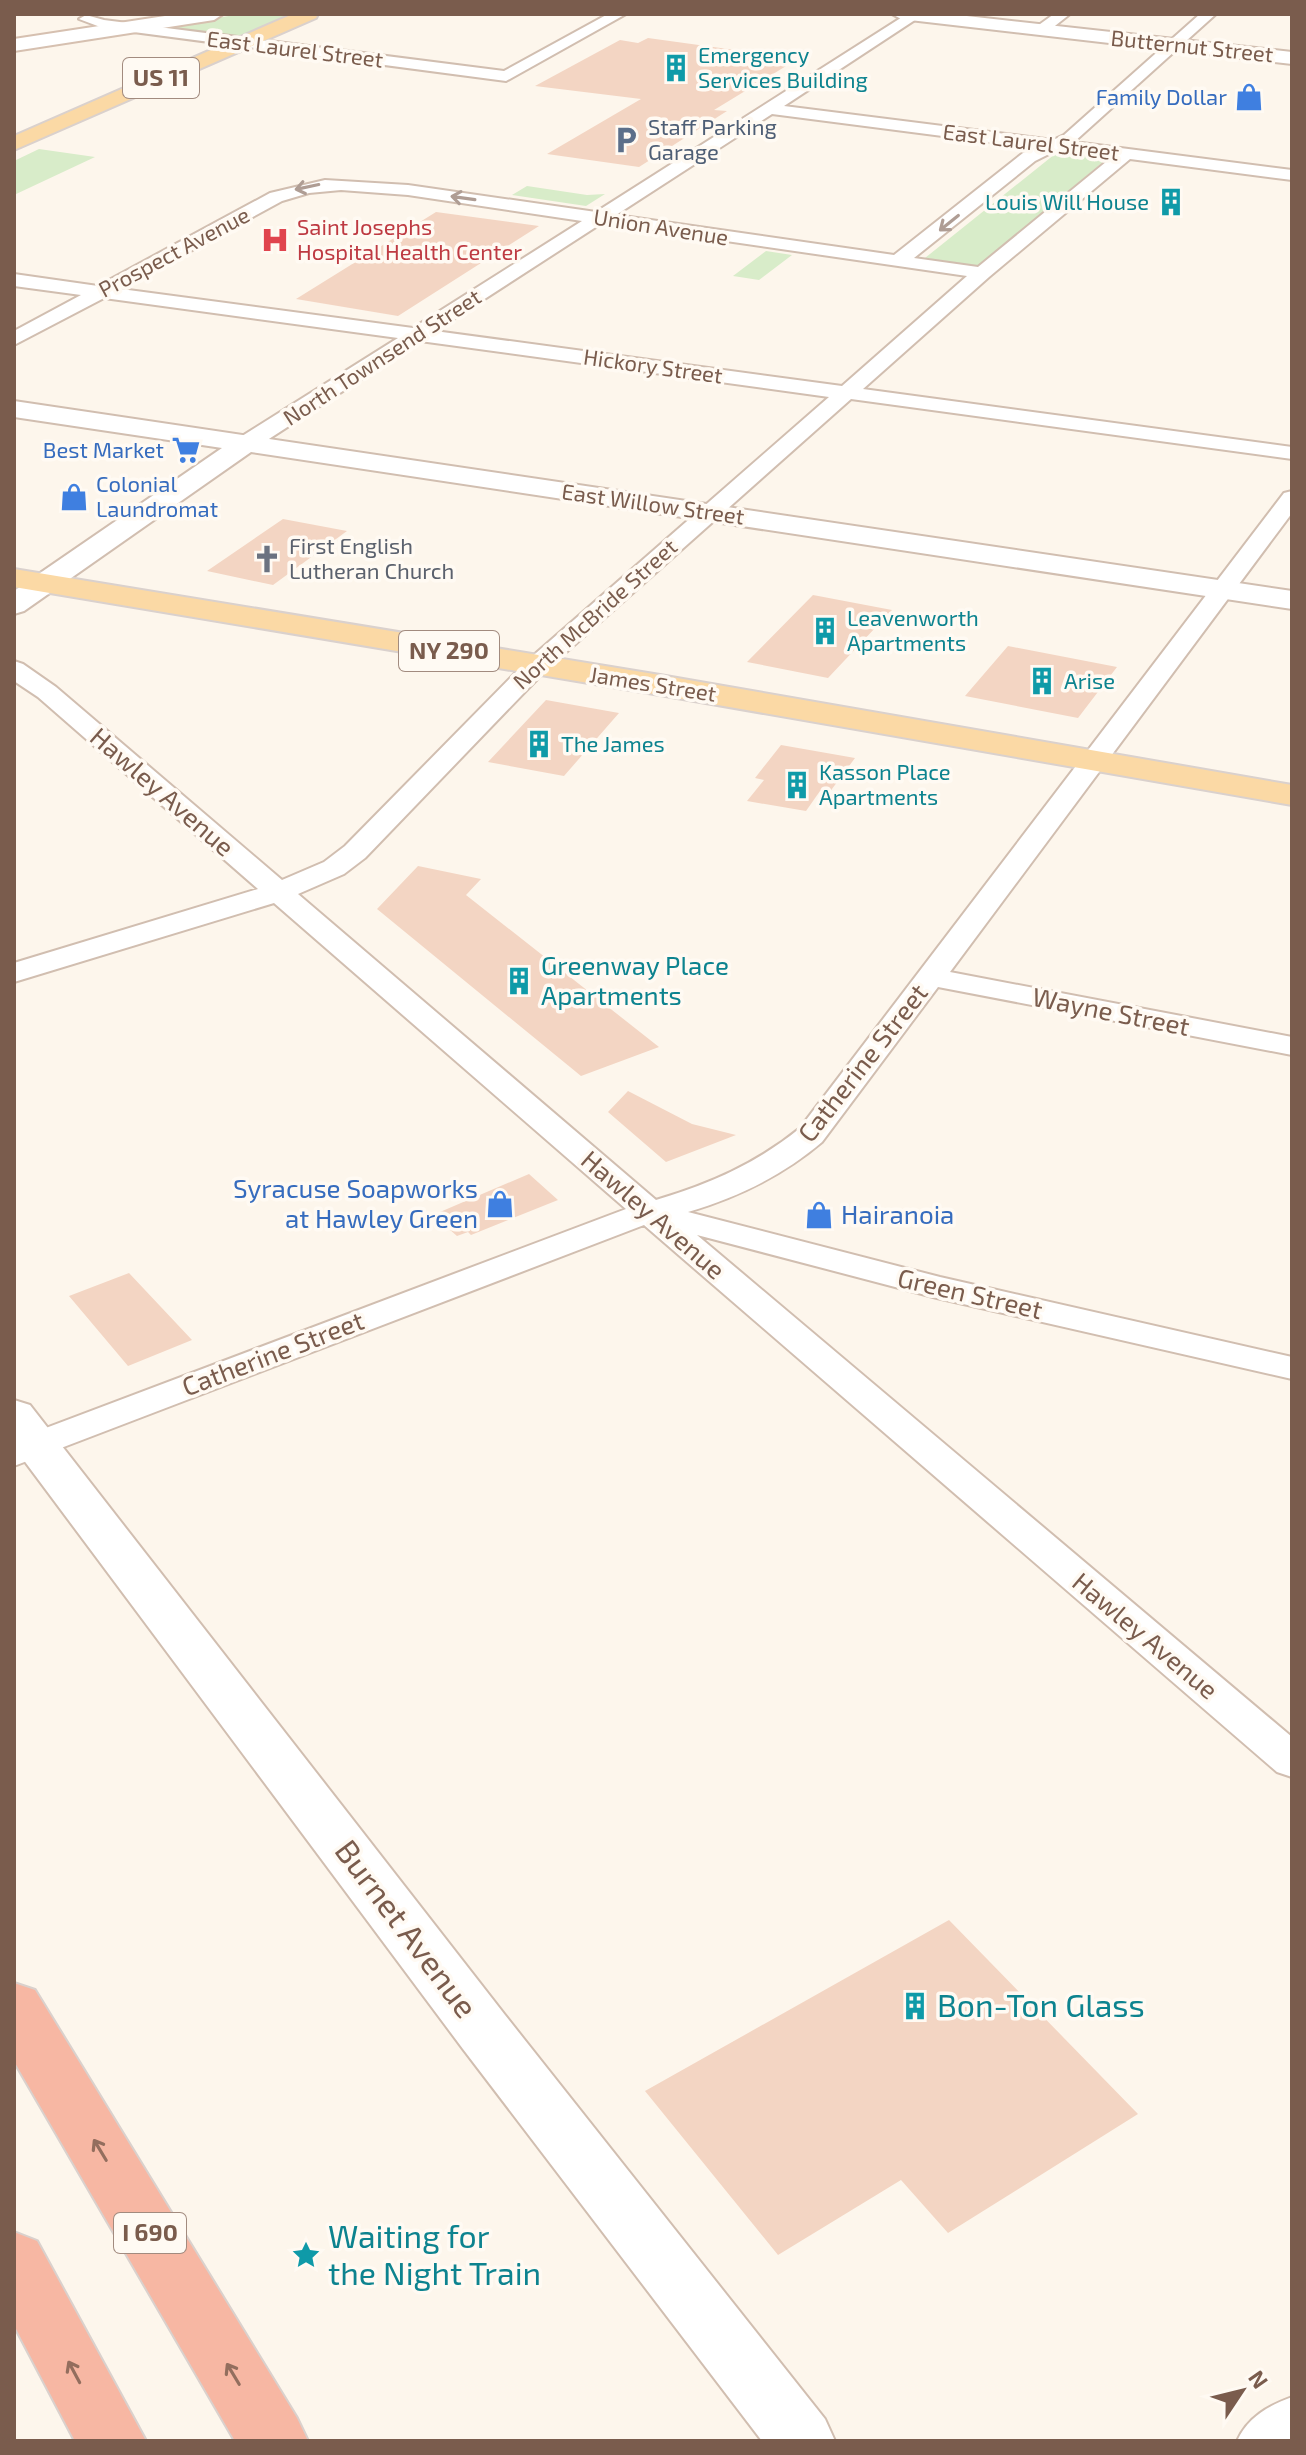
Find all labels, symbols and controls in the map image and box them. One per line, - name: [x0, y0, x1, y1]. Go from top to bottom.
- street label: East Laurel Street: [206, 24, 385, 72]
- street label: Butternut Street: [1110, 24, 1275, 66]
- place label: Emergency Services Building: [698, 41, 868, 92]
- building icon: Emergency Services Building: [661, 53, 691, 83]
- road number: US 11: [123, 58, 199, 98]
- shop icon: Family Dollar: [1234, 82, 1264, 112]
- place label: Family Dollar: [1096, 83, 1227, 109]
- place label: Staff Parking Garage: [648, 113, 777, 164]
- street label: East Laurel Street: [942, 117, 1121, 165]
- parking icon: Staff Parking Garage: [611, 125, 641, 155]
- one-way arrow: [295, 180, 321, 195]
- building icon: Louis Will House: [1156, 187, 1186, 217]
- place label: Louis Will House: [985, 188, 1149, 214]
- one-way arrow: [451, 190, 476, 205]
- street label: Prospect Avenue: [94, 200, 253, 302]
- street label: Union Avenue: [592, 203, 730, 250]
- place label: Saint Josephs Hospital Health Center: [297, 213, 522, 264]
- one-way arrow: [939, 214, 959, 232]
- hospital icon: Saint Josephs Hospital Health Center: [260, 225, 290, 255]
- street label: North Townsend Street: [278, 282, 485, 430]
- street label: Hickory Street: [582, 342, 724, 388]
- supermarket icon: Best Market: [171, 435, 201, 465]
- place label: Best Market: [43, 436, 164, 462]
- place label: Colonial Laundromat: [96, 470, 218, 521]
- street label: East Willow Street: [560, 477, 746, 529]
- shop icon: Colonial Laundromat: [59, 482, 89, 512]
- place label: First English Lutheran Church: [289, 532, 454, 583]
- street label: North McBride Street: [507, 533, 682, 694]
- church icon: First English Lutheran Church: [252, 544, 282, 574]
- place label: Leavenworth Apartments: [847, 604, 979, 655]
- building icon: Leavenworth Apartments: [810, 616, 840, 646]
- road number: NY 290: [399, 631, 499, 671]
- street label: James Street: [588, 660, 718, 706]
- building icon: Arise: [1027, 666, 1057, 696]
- place label: Arise: [1064, 667, 1115, 693]
- street label: Hawley Avenue: [85, 720, 241, 862]
- building icon: The James: [524, 729, 554, 759]
- place label: The James: [561, 730, 665, 756]
- place label: Kasson Place Apartments: [819, 758, 951, 809]
- building icon: Kasson Place Apartments: [782, 770, 812, 800]
- place label: Greenway Place Apartments: [541, 949, 729, 1010]
- building icon: Greenway Place Apartments: [504, 966, 534, 996]
- street label: Catherine Street: [790, 977, 933, 1147]
- street label: Wayne Street: [1030, 980, 1193, 1041]
- street label: Hawley Avenue: [576, 1143, 732, 1285]
- place label: Syracuse Soapworks at Hawley Green: [233, 1172, 478, 1233]
- shop icon: Syracuse Soapworks at Hawley Green: [485, 1189, 515, 1219]
- place label: Hairanoia: [841, 1198, 954, 1229]
- shop icon: Hairanoia: [804, 1200, 834, 1230]
- street label: Green Street: [895, 1261, 1046, 1324]
- street label: Catherine Street: [177, 1304, 368, 1401]
- street label: Hawley Avenue: [1067, 1565, 1225, 1705]
- street label: Burnet Avenue: [328, 1832, 487, 2024]
- place label: Bon-Ton Glass: [937, 1985, 1145, 2023]
- building icon: Bon-Ton Glass: [900, 1991, 930, 2021]
- one-way arrow: [92, 2139, 108, 2162]
- road number: I 690: [114, 2213, 186, 2253]
- place label: Waiting for the Night Train: [328, 2216, 541, 2291]
- place icon: Waiting for the Night Train: [291, 2240, 321, 2270]
- north arrow: [1202, 2351, 1282, 2431]
- one-way arrow: [65, 2361, 81, 2385]
- one-way arrow: [225, 2363, 241, 2386]
- text: N: [1244, 2365, 1274, 2393]

